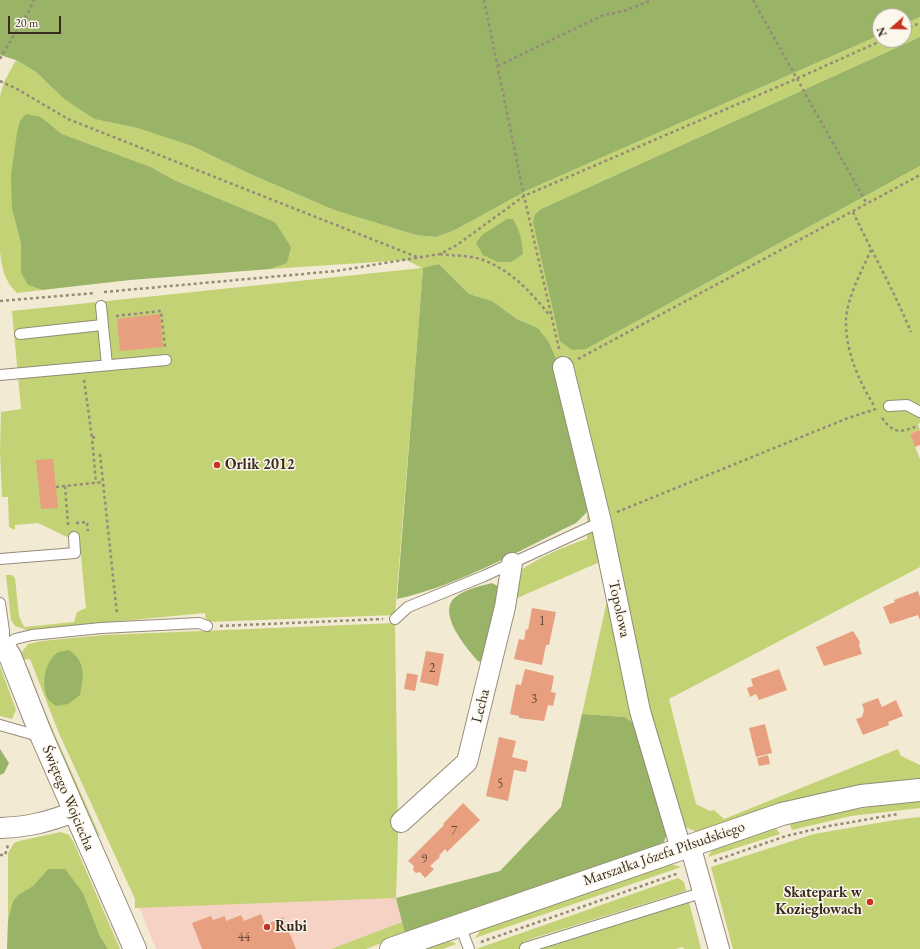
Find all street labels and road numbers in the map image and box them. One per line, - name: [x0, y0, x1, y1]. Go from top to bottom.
- street label: Topolowa: [604, 579, 634, 639]
- street label: Lecha: [468, 687, 494, 725]
- street label: Świętego Wojciecha: [38, 743, 98, 853]
- street label: Marszałka Józefa Piłsudskiego: [581, 818, 747, 890]

